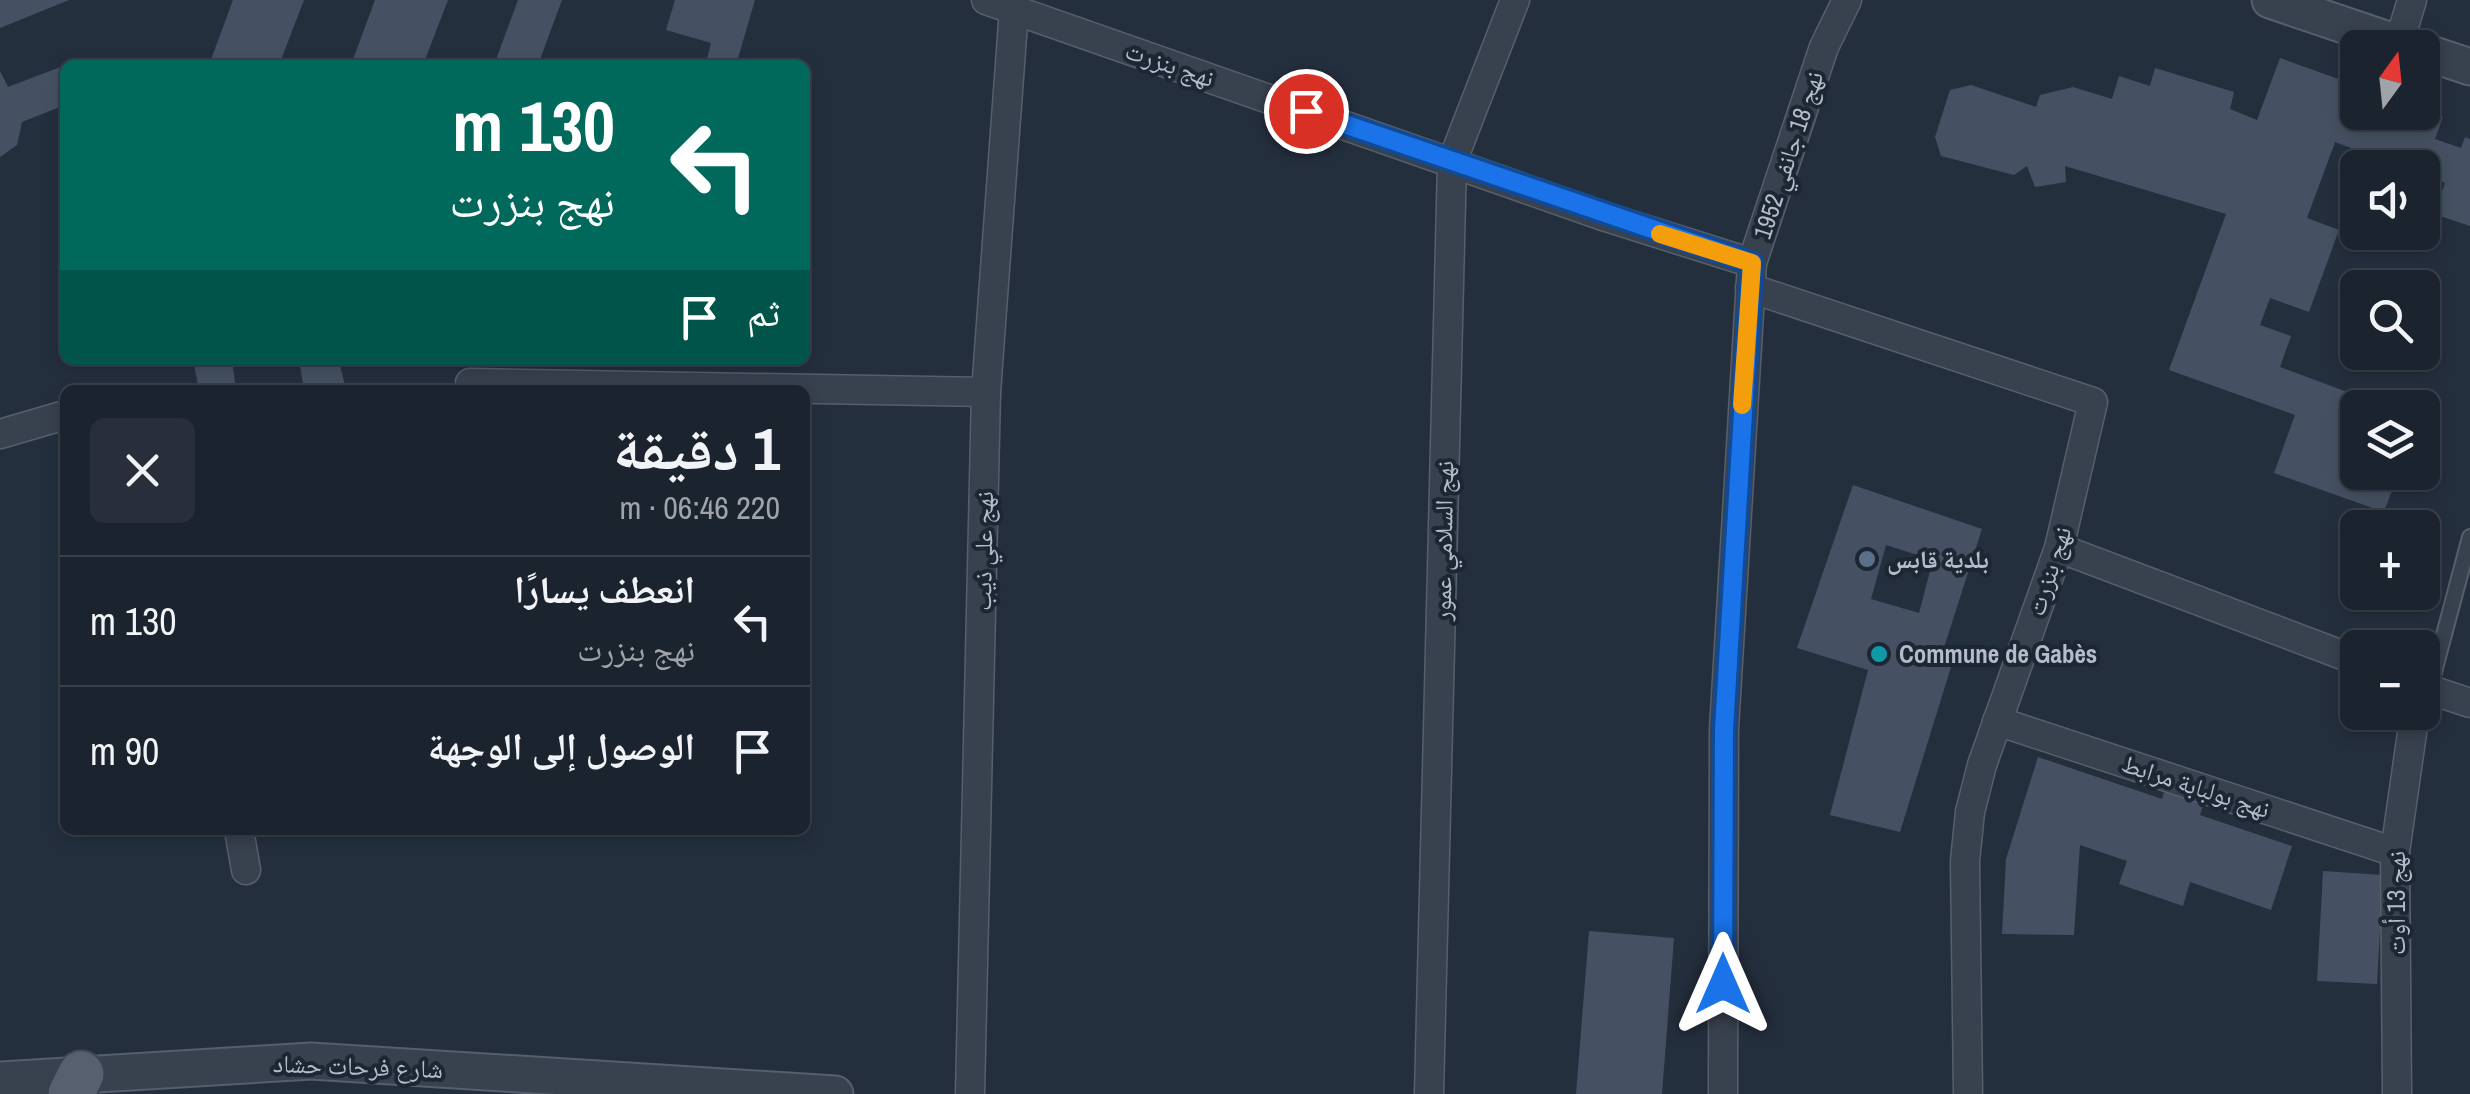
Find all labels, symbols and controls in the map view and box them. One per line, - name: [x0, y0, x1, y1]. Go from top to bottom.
- north arrow: [2340, 30, 2440, 130]
- map controls: [2340, 30, 2440, 730]
- street label: نهج بنزرت: [1121, 33, 1219, 95]
- street label: نهج 18 جانفي 1952: [1745, 67, 1834, 244]
- pin: [1264, 69, 1349, 154]
- text: 130 m: [452, 79, 615, 173]
- icon: arrive: [1279, 84, 1334, 139]
- icon: left: [650, 100, 780, 230]
- button: sound: [2340, 150, 2440, 250]
- text: نهج بنزرت: [449, 170, 615, 231]
- button: search: [2340, 270, 2440, 370]
- text: ثم: [747, 287, 780, 338]
- icon: arrive: [672, 290, 727, 345]
- button: layers: [2340, 390, 2440, 490]
- text: 1 دقيقة: [613, 408, 780, 489]
- button: close: [90, 418, 195, 523]
- street label: نهج السلامي عمور: [1425, 461, 1465, 623]
- text: 220 m · 06:46: [620, 486, 780, 529]
- street label: نهج علي ذيب: [965, 491, 1004, 611]
- button: +: [2340, 510, 2440, 610]
- street label: نهج بنزرت: [2019, 522, 2079, 620]
- place label: بلدية قابس: [1887, 542, 1989, 576]
- marker: بلدية قابس: [1856, 548, 1878, 570]
- text: انعطف يسارًا: [514, 564, 695, 615]
- icon: left: [725, 594, 780, 649]
- text: 130 m: [90, 596, 177, 647]
- text: نهج بنزرت: [577, 628, 695, 671]
- button: −: [2340, 630, 2440, 730]
- place label: Commune de Gabès: [1899, 637, 2097, 671]
- marker: Commune de Gabès: [1868, 643, 1890, 665]
- text: الوصول إلى الوجهة: [428, 721, 695, 772]
- icon: arrive: [725, 724, 780, 779]
- text: 90 m: [90, 726, 159, 777]
- street label: نهج بولبابة مرابط: [2118, 746, 2274, 826]
- street label: نهج 13 أوت: [2379, 851, 2413, 955]
- position arrow: [1671, 932, 1775, 1036]
- street label: شارع فرحات حشاد: [272, 1046, 444, 1086]

